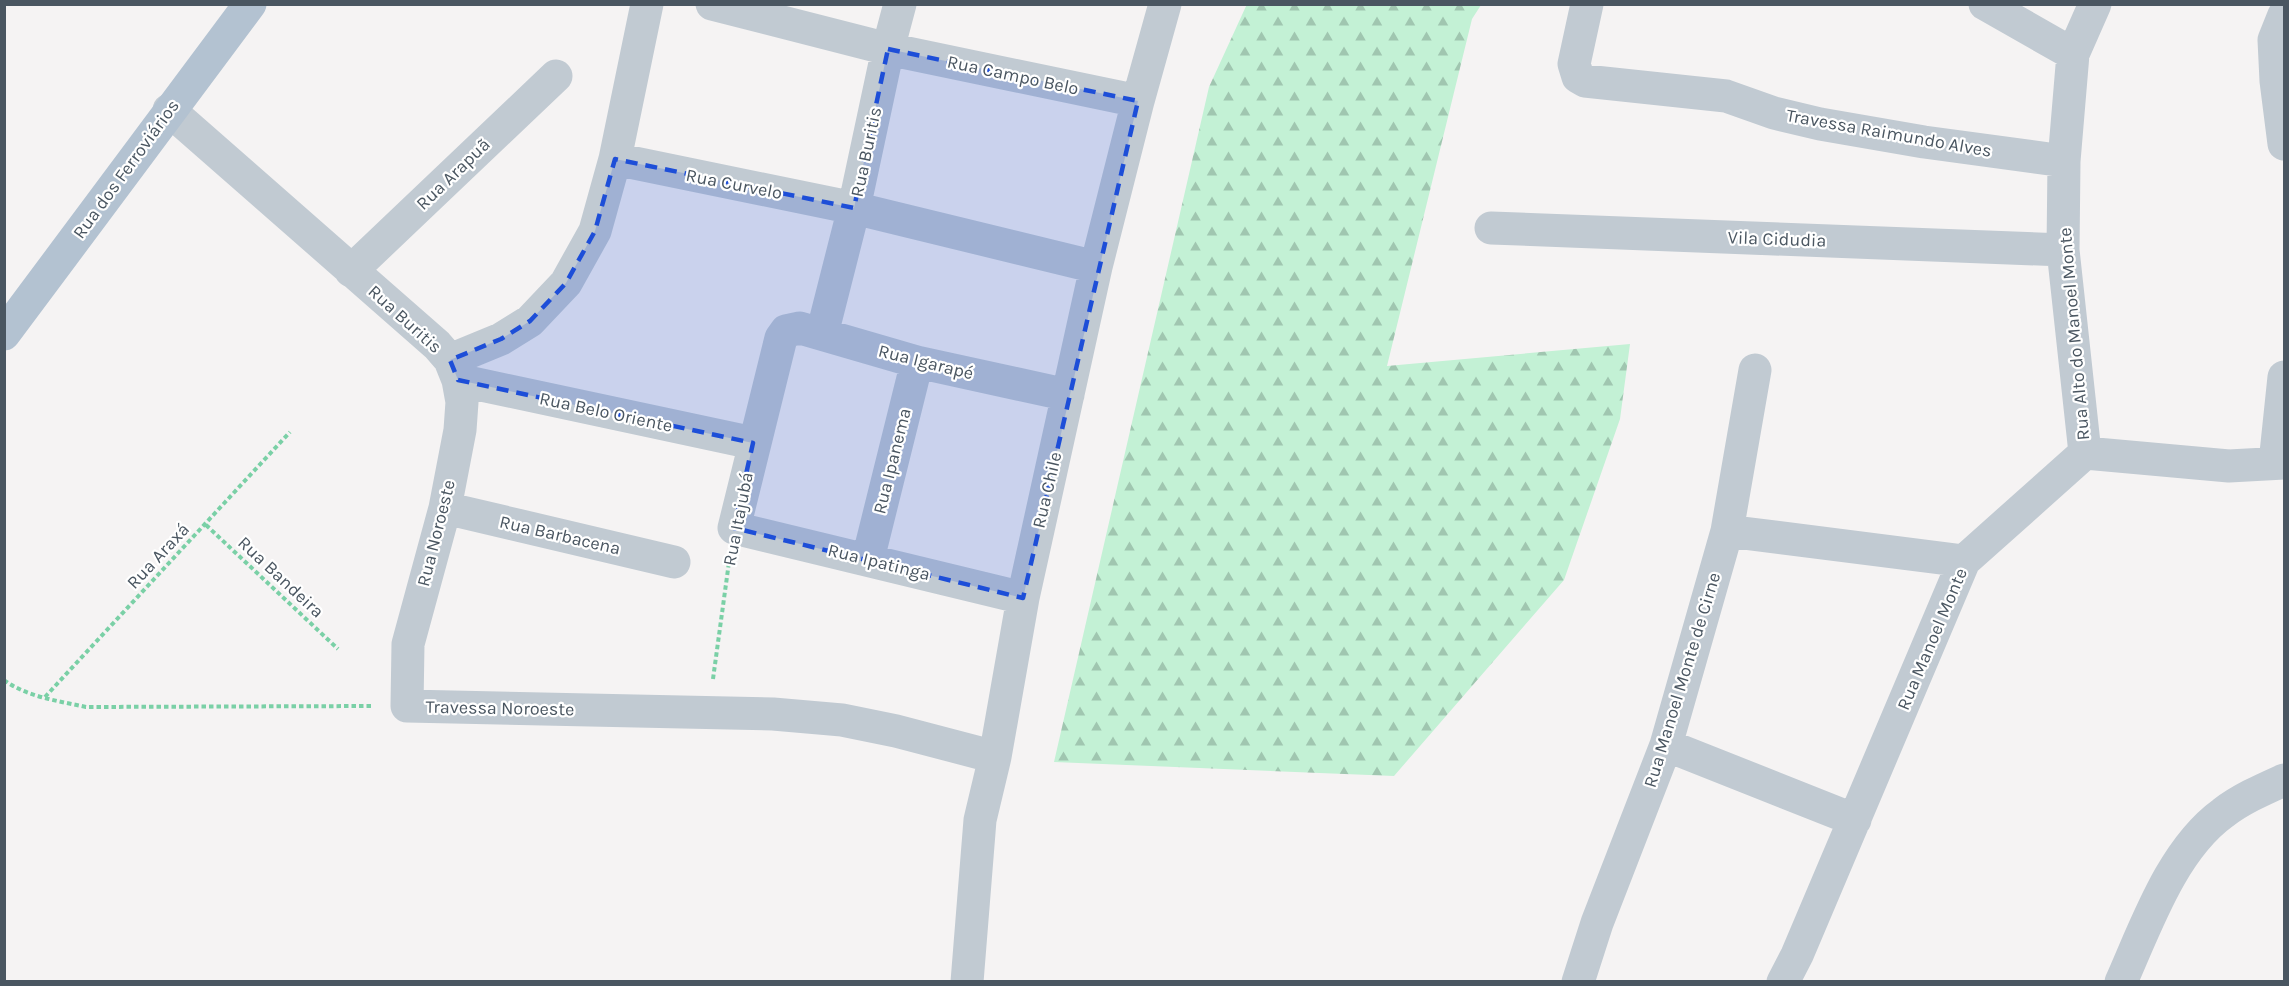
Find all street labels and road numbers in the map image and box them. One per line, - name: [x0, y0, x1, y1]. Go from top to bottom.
- street label: Rua Campo Belo: [945, 50, 1081, 100]
- street label: Rua dos Ferroviários: [68, 95, 184, 243]
- street label: Travessa Raimundo Alves: [1785, 104, 1993, 162]
- street label: Rua Buritis: [846, 105, 886, 199]
- street label: Rua Arapuã: [411, 133, 495, 215]
- street label: Rua Curvelo: [684, 164, 784, 204]
- street label: Vila Cidudia: [1727, 226, 1827, 252]
- street label: Rua Alto do Manoel Monte: [2054, 227, 2094, 441]
- street label: Rua Buritis: [364, 280, 446, 358]
- street label: Rua Igarapé: [876, 340, 976, 384]
- street label: Rua Belo Oriente: [538, 387, 674, 437]
- street label: Rua Ipanema: [868, 406, 916, 516]
- street label: Rua Chile: [1028, 450, 1066, 530]
- street label: Rua Itajubá: [718, 470, 758, 568]
- street label: Rua Noroeste: [412, 477, 460, 589]
- street label: Rua Barbacena: [497, 510, 623, 560]
- street label: Rua Araxá: [122, 519, 194, 593]
- street label: Rua Bandeira: [233, 532, 329, 622]
- street label: Rua Ipatinga: [826, 539, 932, 585]
- street label: Rua Manoel Monte: [1892, 565, 1972, 713]
- street label: Rua Manoel Monte de Cirne: [1639, 570, 1725, 790]
- street label: Travessa Noroeste: [425, 696, 575, 720]

